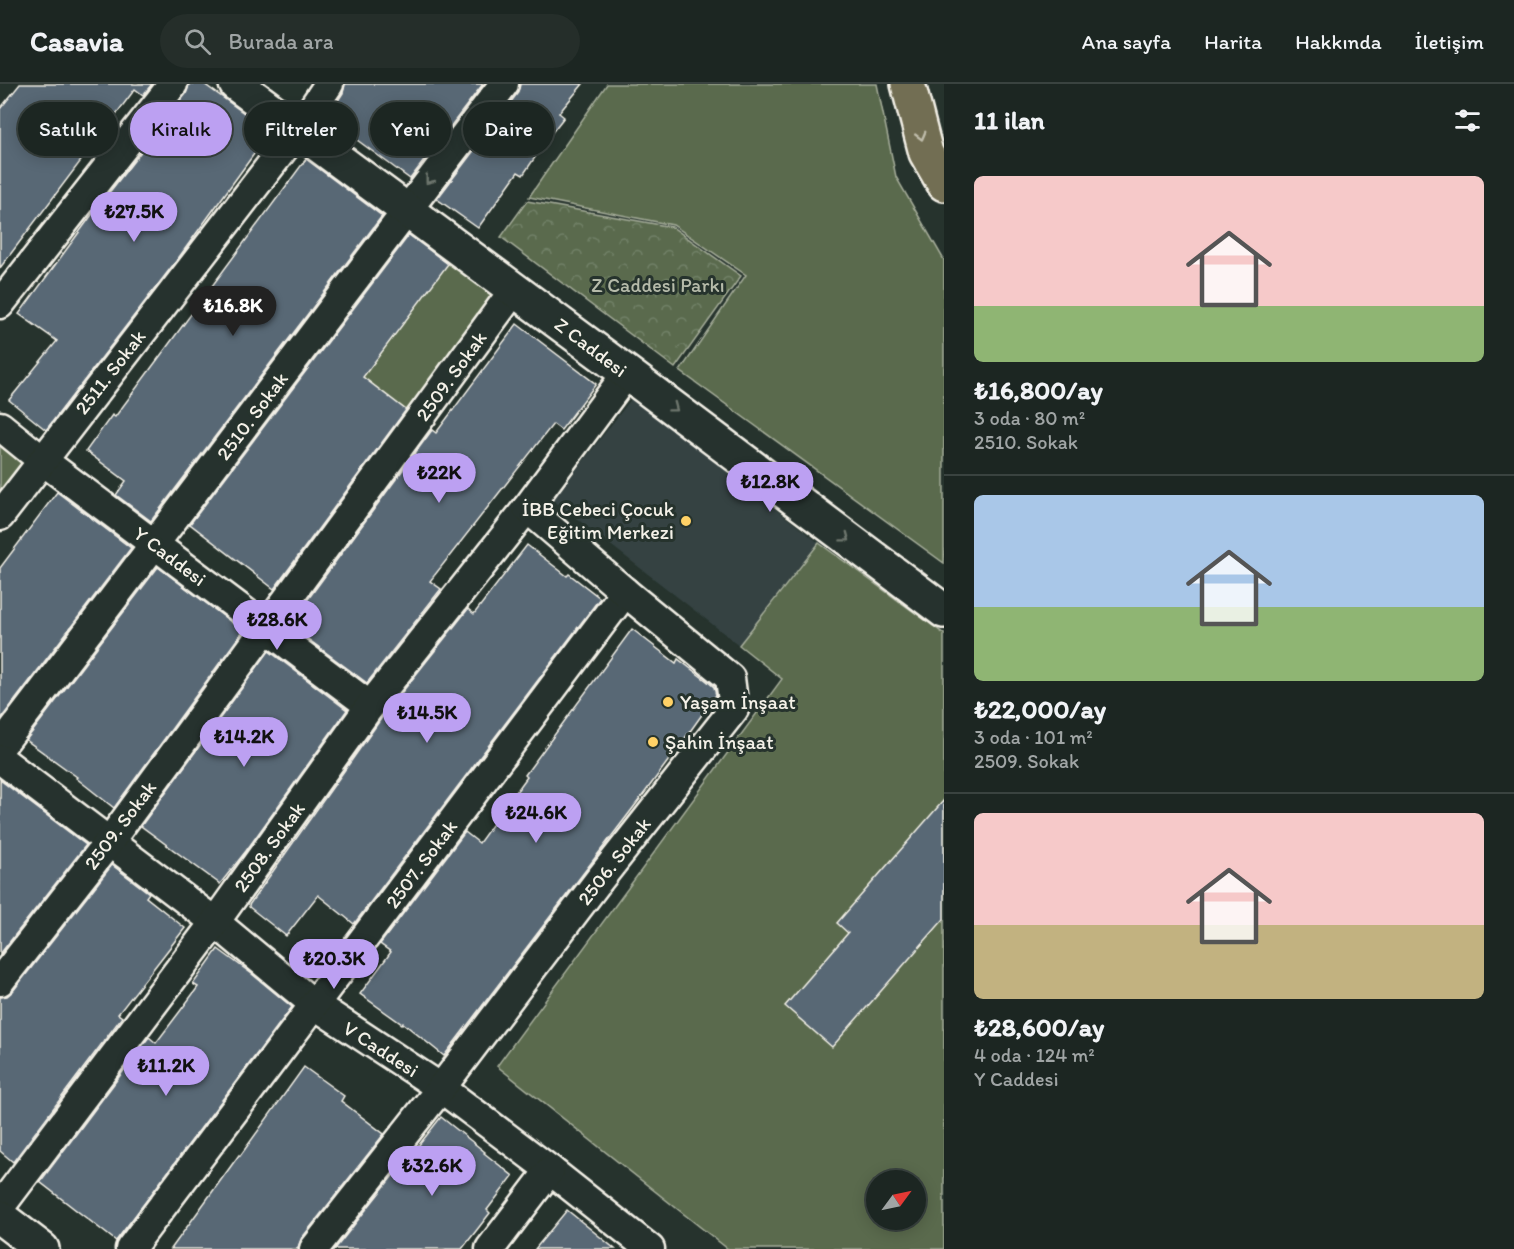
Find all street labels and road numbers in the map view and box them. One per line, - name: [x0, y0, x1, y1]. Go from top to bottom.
- street label: Z Caddesi: [550, 312, 632, 382]
- street label: 2511. Sokak: [69, 325, 151, 419]
- street label: 2509. Sokak: [410, 326, 492, 426]
- street label: 2510. Sokak: [211, 367, 293, 465]
- street label: Y Caddesi: [129, 521, 211, 591]
- street label: 2509. Sokak: [79, 776, 161, 874]
- street label: 2508. Sokak: [228, 797, 310, 897]
- street label: 2506. Sokak: [572, 812, 656, 910]
- street label: 2507. Sokak: [380, 815, 462, 913]
- street label: V Caddesi: [339, 1016, 423, 1082]

